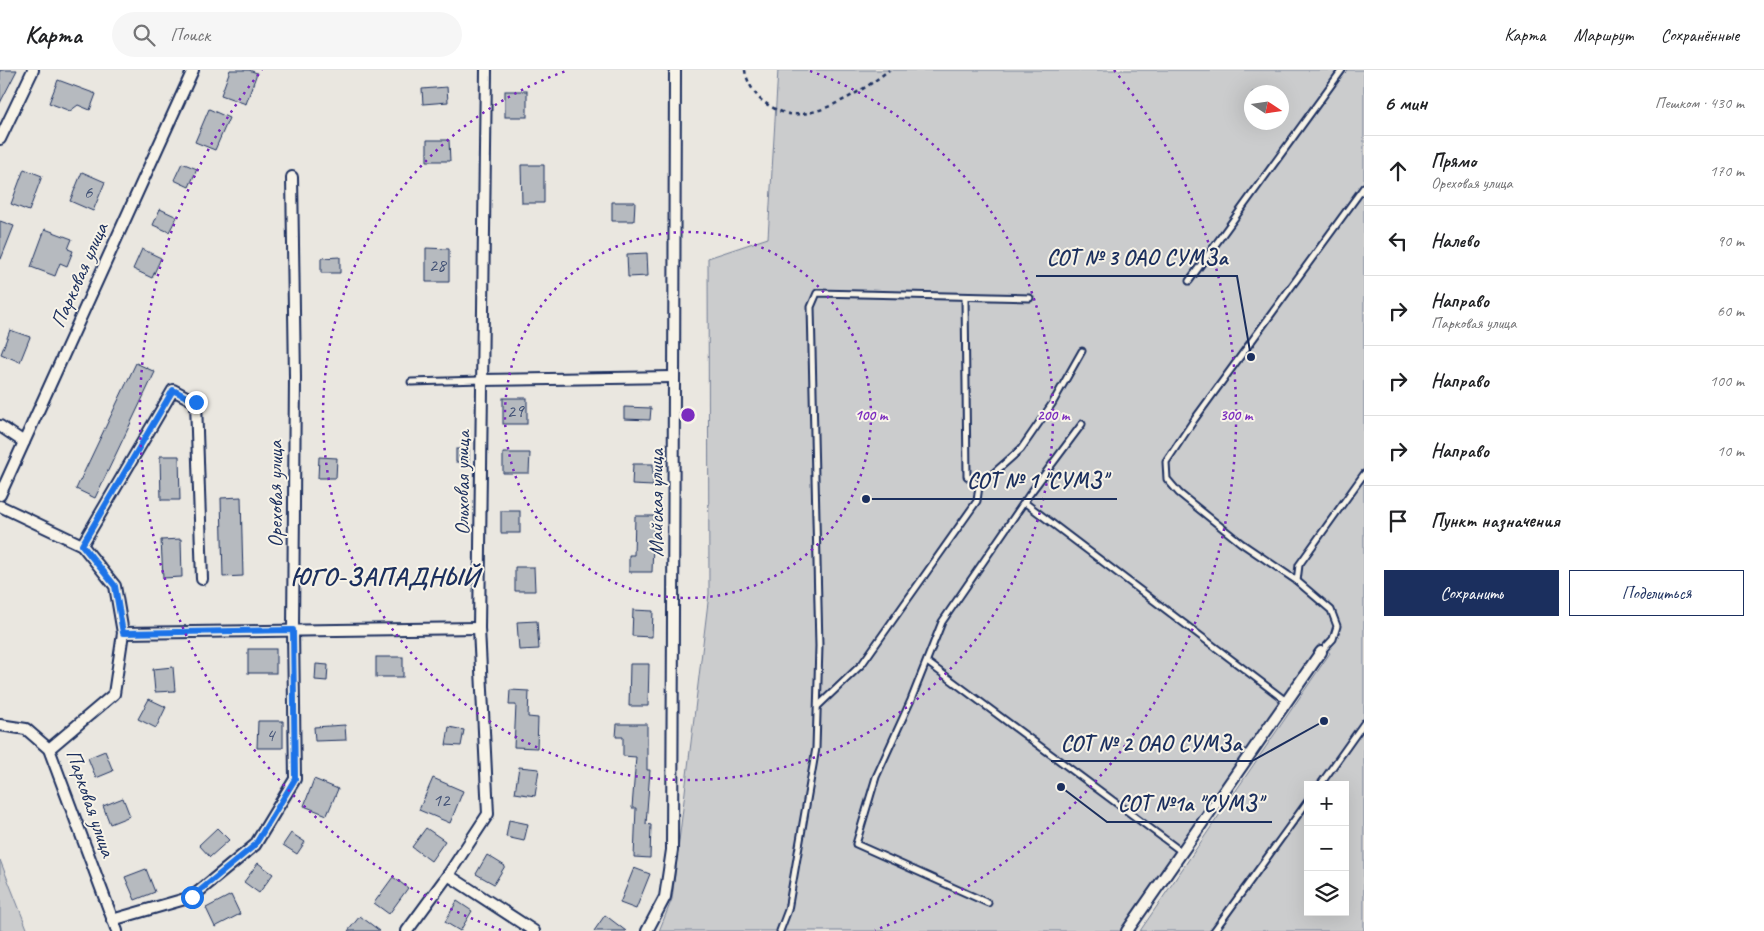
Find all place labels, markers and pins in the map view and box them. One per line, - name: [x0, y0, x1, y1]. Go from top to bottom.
- callout: СОТ № 3 ОАО СУМЗа: [1036, 239, 1237, 276]
- centre of rings: [679, 406, 697, 424]
- callout: СОТ № 1 "СУМЗ": [957, 462, 1117, 499]
- callout: СОТ № 2 ОАО СУМЗа: [1051, 724, 1252, 761]
- callout: СОТ №1а "СУМЗ": [1107, 785, 1272, 822]

